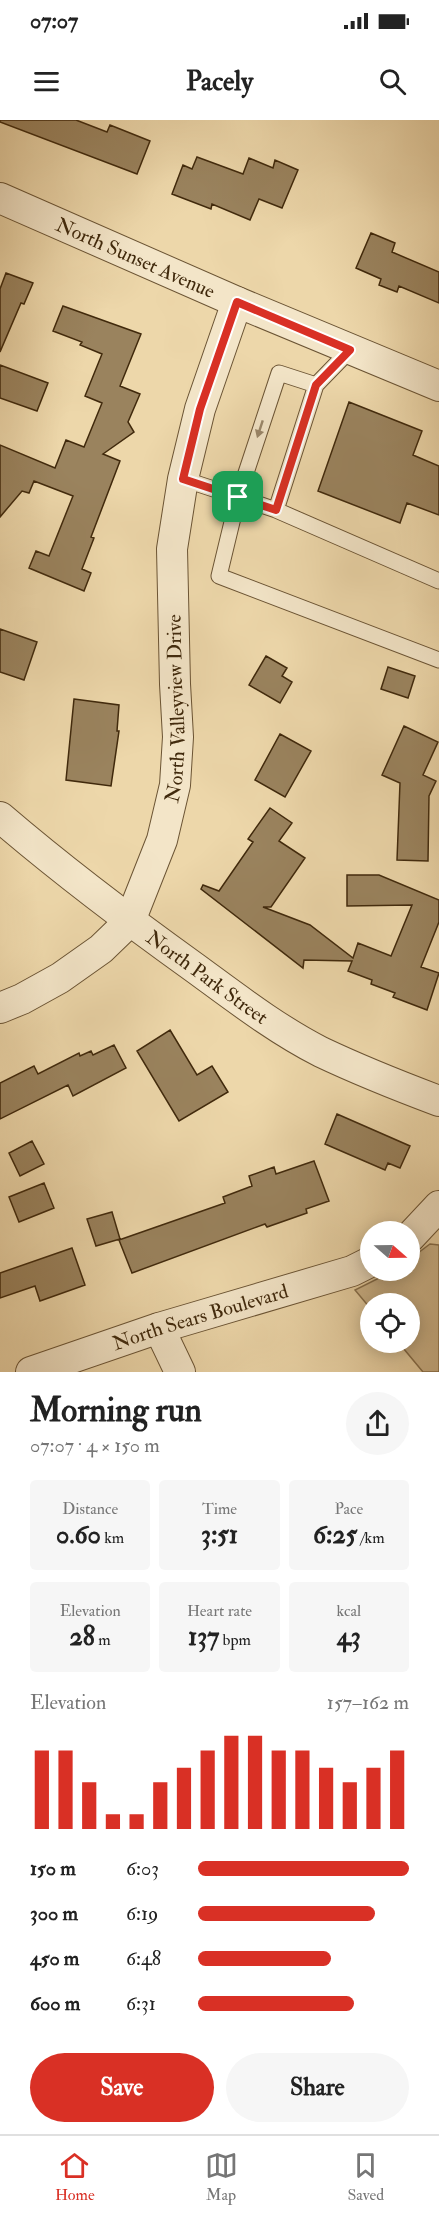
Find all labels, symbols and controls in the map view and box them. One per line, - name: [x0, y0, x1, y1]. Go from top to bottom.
- text: 07:07: [30, 7, 78, 35]
- icon: menu: [30, 65, 63, 98]
- text: Pacely: [186, 65, 253, 98]
- icon: search: [376, 65, 409, 98]
- street label: North Sunset Avenue: [52, 212, 219, 304]
- one-way arrow: [255, 420, 264, 438]
- pin: [212, 471, 263, 522]
- icon: arrive: [221, 480, 254, 513]
- street label: North Valleyview Drive: [159, 614, 191, 805]
- street label: North Park Street: [141, 925, 273, 1030]
- north arrow: [360, 1221, 420, 1281]
- map controls: [360, 1221, 420, 1353]
- street label: North Sears Boulevard: [109, 1279, 291, 1356]
- button: locate: [360, 1293, 420, 1353]
- text: Morning run: [30, 1390, 202, 1431]
- button: share: [346, 1392, 409, 1455]
- text: 07:07 · 4 × 150 m: [30, 1433, 160, 1458]
- text: Distance: [62, 1499, 118, 1519]
- text: Time: [202, 1499, 237, 1519]
- text: Pace: [334, 1499, 363, 1519]
- text: 0.60: [56, 1519, 101, 1551]
- text: 3:51: [201, 1519, 238, 1551]
- text: 6:25: [313, 1519, 357, 1551]
- text: km: [101, 1528, 124, 1548]
- text: /km: [357, 1528, 385, 1548]
- text: Elevation: [60, 1601, 121, 1621]
- text: Heart rate: [187, 1601, 252, 1621]
- text: kcal: [337, 1601, 361, 1621]
- text: 28: [70, 1621, 95, 1653]
- text: 137: [188, 1621, 219, 1653]
- text: 43: [337, 1621, 361, 1653]
- text: m: [95, 1630, 111, 1650]
- text: bpm: [219, 1630, 251, 1650]
- text: Elevation: [30, 1690, 106, 1715]
- text: 157–162 m: [327, 1690, 409, 1715]
- text: 150 m: [30, 1856, 76, 1881]
- text: 6:03: [126, 1856, 159, 1881]
- text: 300 m: [30, 1901, 78, 1926]
- text: 6:19: [126, 1901, 158, 1926]
- text: 450 m: [30, 1946, 79, 1971]
- text: 6:48: [126, 1946, 161, 1971]
- text: 600 m: [30, 1991, 80, 2016]
- text: 6:31: [126, 1991, 156, 2016]
- button: Save: [30, 2053, 214, 2122]
- button: Share: [226, 2053, 409, 2122]
- tab: Home: [55, 2149, 95, 2205]
- tab: Map: [205, 2149, 238, 2205]
- tab: Saved: [347, 2149, 384, 2205]

